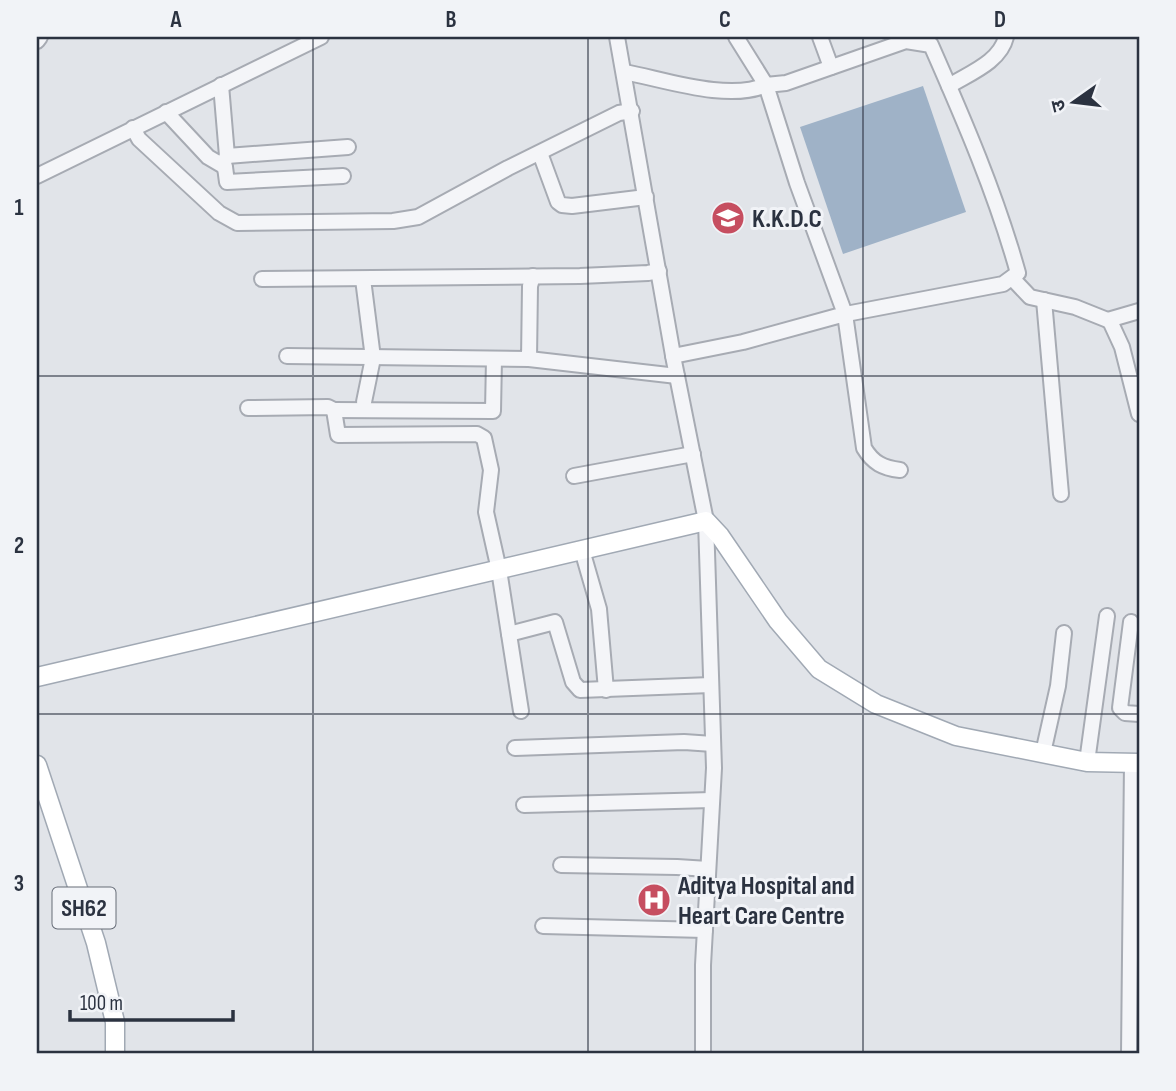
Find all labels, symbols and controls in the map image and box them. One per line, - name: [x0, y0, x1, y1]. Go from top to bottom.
- text: A: [170, 6, 183, 34]
- text: B: [446, 6, 457, 34]
- text: C: [719, 6, 731, 34]
- text: D: [994, 6, 1006, 34]
- north arrow: [1040, 66, 1110, 136]
- text: उ: [1046, 97, 1071, 114]
- text: 1: [14, 194, 24, 222]
- school or university icon: K.K.D.C: [709, 199, 747, 237]
- place label: K.K.D.C: [752, 204, 822, 235]
- text: 2: [14, 532, 24, 560]
- text: 3: [14, 870, 24, 898]
- place label: Aditya Hospital and Heart Care Centre: [677, 871, 855, 932]
- hospital icon: Aditya Hospital and Heart Care Centre: [635, 881, 673, 919]
- road number: SH62: [52, 888, 116, 928]
- scale bar: [70, 979, 233, 1023]
- text: 100 m: [80, 991, 123, 1016]

